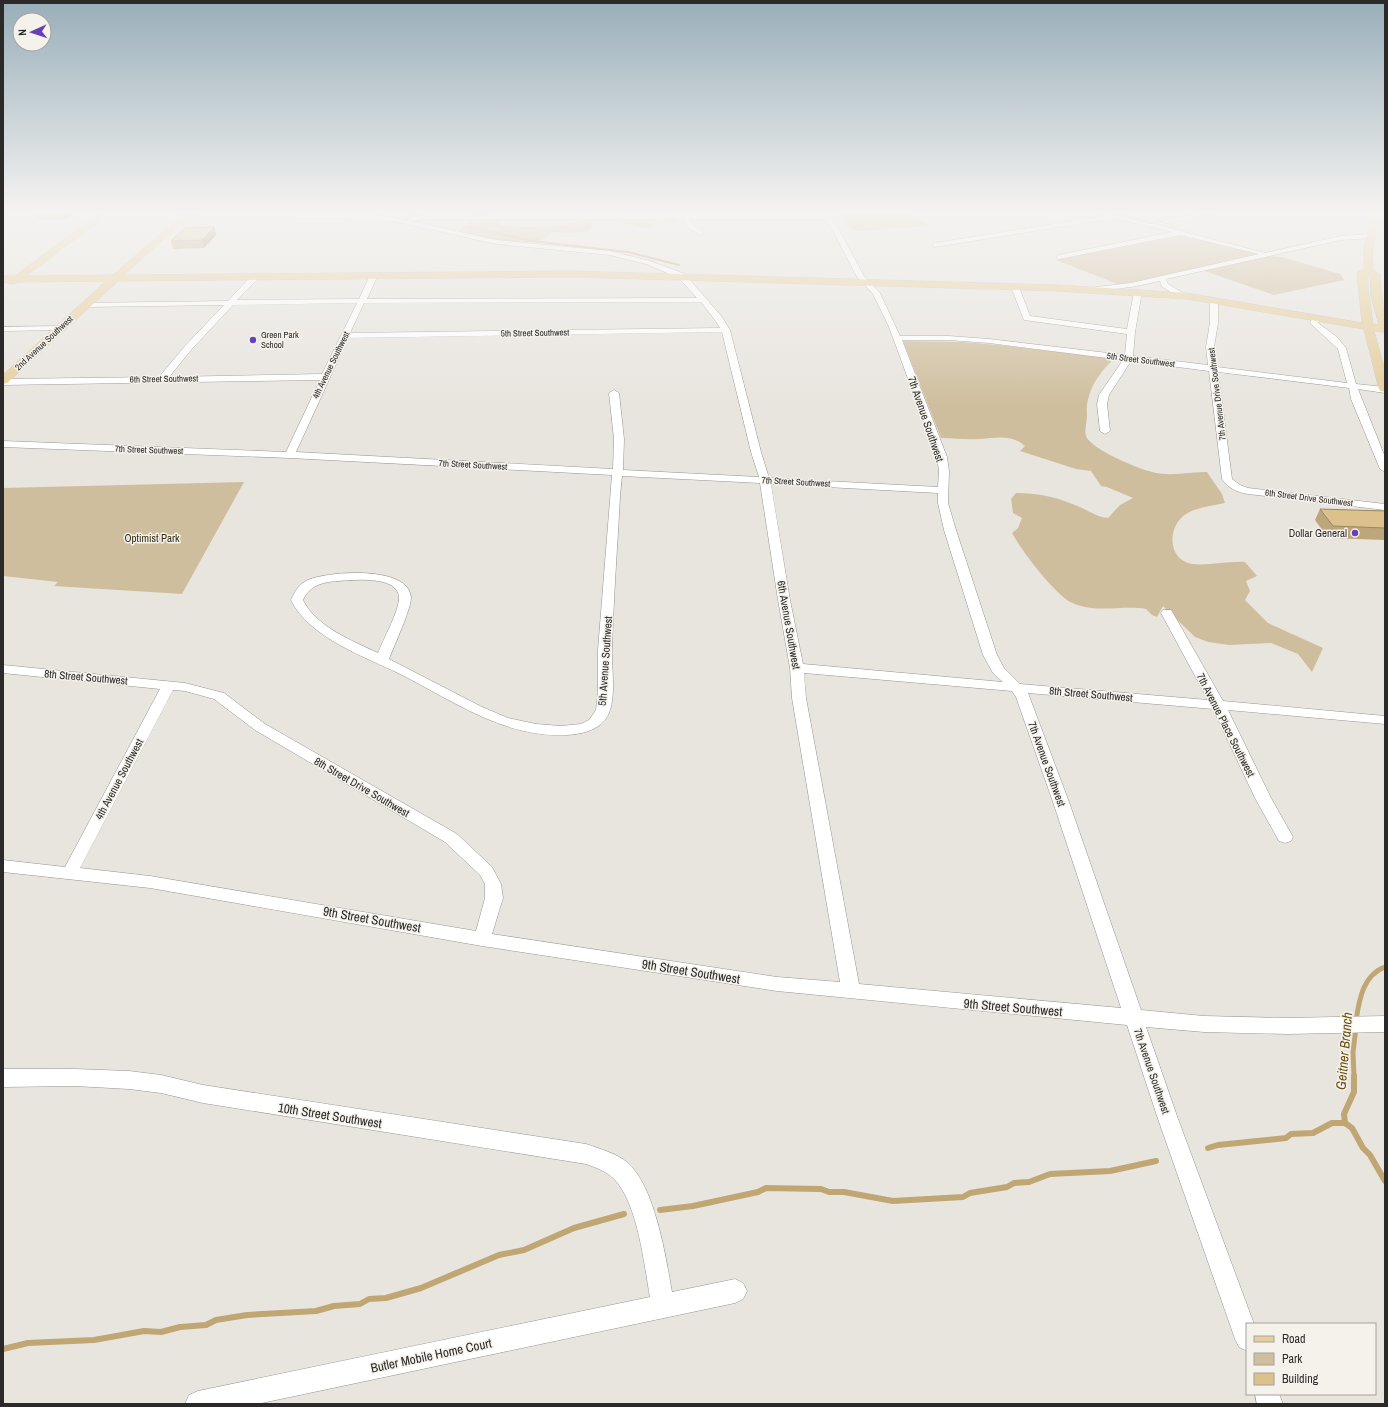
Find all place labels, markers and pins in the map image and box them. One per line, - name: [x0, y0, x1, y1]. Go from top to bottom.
- place label: Green Park School: [261, 329, 299, 351]
- marker: Green Park School: [248, 335, 258, 345]
- place label: Dollar General: [1289, 526, 1347, 540]
- marker: Dollar General: [1350, 528, 1360, 538]

